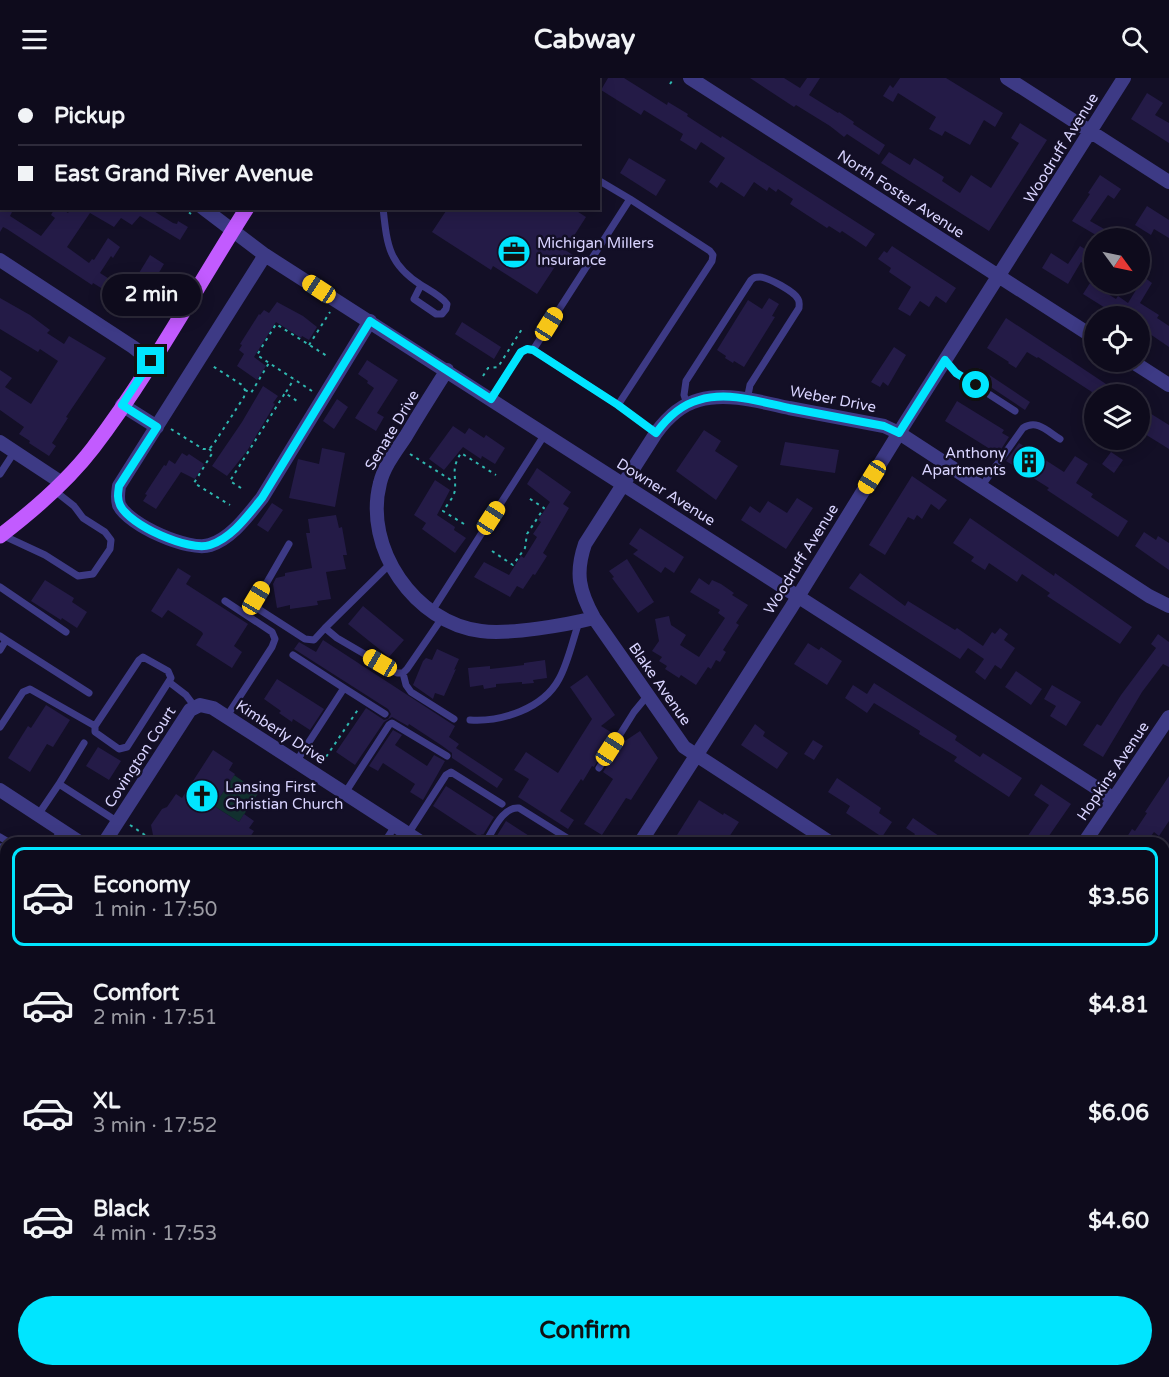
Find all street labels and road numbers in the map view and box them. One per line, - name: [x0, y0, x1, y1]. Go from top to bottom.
- street label: Woodruff Avenue: [1020, 90, 1102, 206]
- street label: North Foster Avenue: [834, 146, 968, 242]
- street label: Weber Drive: [788, 382, 878, 416]
- street label: Senate Drive: [361, 387, 423, 473]
- street label: Downer Avenue: [613, 454, 719, 530]
- street label: Woodruff Avenue: [760, 501, 842, 617]
- street label: Blake Avenue: [625, 639, 695, 729]
- street label: Kimberly Drive: [233, 696, 329, 768]
- street label: Covington Court: [101, 703, 180, 811]
- street label: Hopkins Avenue: [1073, 718, 1153, 824]

